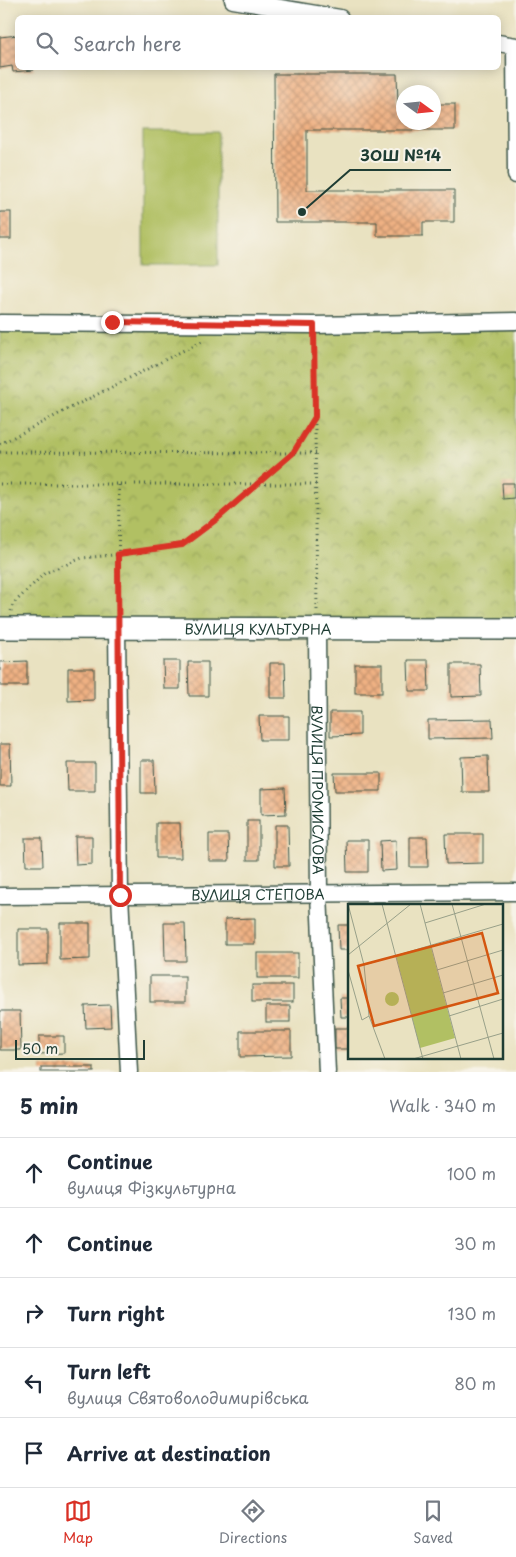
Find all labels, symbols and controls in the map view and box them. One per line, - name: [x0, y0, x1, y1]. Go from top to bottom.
- search box: [15, 15, 501, 70]
- icon: search: [33, 29, 61, 57]
- text: Search here: [73, 29, 182, 57]
- north arrow: [396, 85, 441, 130]
- callout: ЗОШ №14: [350, 140, 451, 170]
- text: ЗОШ №14: [360, 143, 441, 166]
- route end: [101, 311, 124, 334]
- street label: ВУЛИЦЯ КУЛЬТУРНА: [184, 618, 332, 639]
- street label: ВУЛИЦЯ ПРОМИСЛОВА: [307, 705, 329, 875]
- street label: ВУЛИЦЯ СТЕПОВА: [191, 883, 325, 905]
- route start: [109, 884, 132, 907]
- inset map: [348, 904, 504, 1060]
- scale bar: [15, 1037, 145, 1060]
- text: 50 m: [22, 1038, 58, 1059]
- text: 5 min: [20, 1089, 78, 1121]
- text: Walk · 340 m: [389, 1093, 496, 1117]
- text: Continue: [67, 1147, 153, 1175]
- icon: ahead: [20, 1159, 48, 1187]
- text: 100 m: [447, 1161, 496, 1185]
- text: вулиця Фізкультурна: [67, 1175, 236, 1199]
- icon: ahead: [20, 1229, 48, 1257]
- text: Continue: [67, 1229, 153, 1257]
- text: 30 m: [454, 1231, 496, 1255]
- icon: right: [20, 1299, 48, 1327]
- text: Turn right: [67, 1299, 165, 1327]
- text: 130 m: [448, 1301, 496, 1325]
- text: Turn left: [67, 1357, 151, 1385]
- icon: left: [20, 1369, 48, 1397]
- text: 80 m: [454, 1371, 496, 1395]
- text: вулиця Святоволодимирівська: [67, 1385, 308, 1409]
- icon: arrive: [20, 1439, 48, 1467]
- text: Arrive at destination: [67, 1439, 271, 1467]
- tab: Map: [63, 1497, 93, 1548]
- tab: Directions: [219, 1497, 287, 1548]
- tab: Saved: [413, 1497, 453, 1548]

